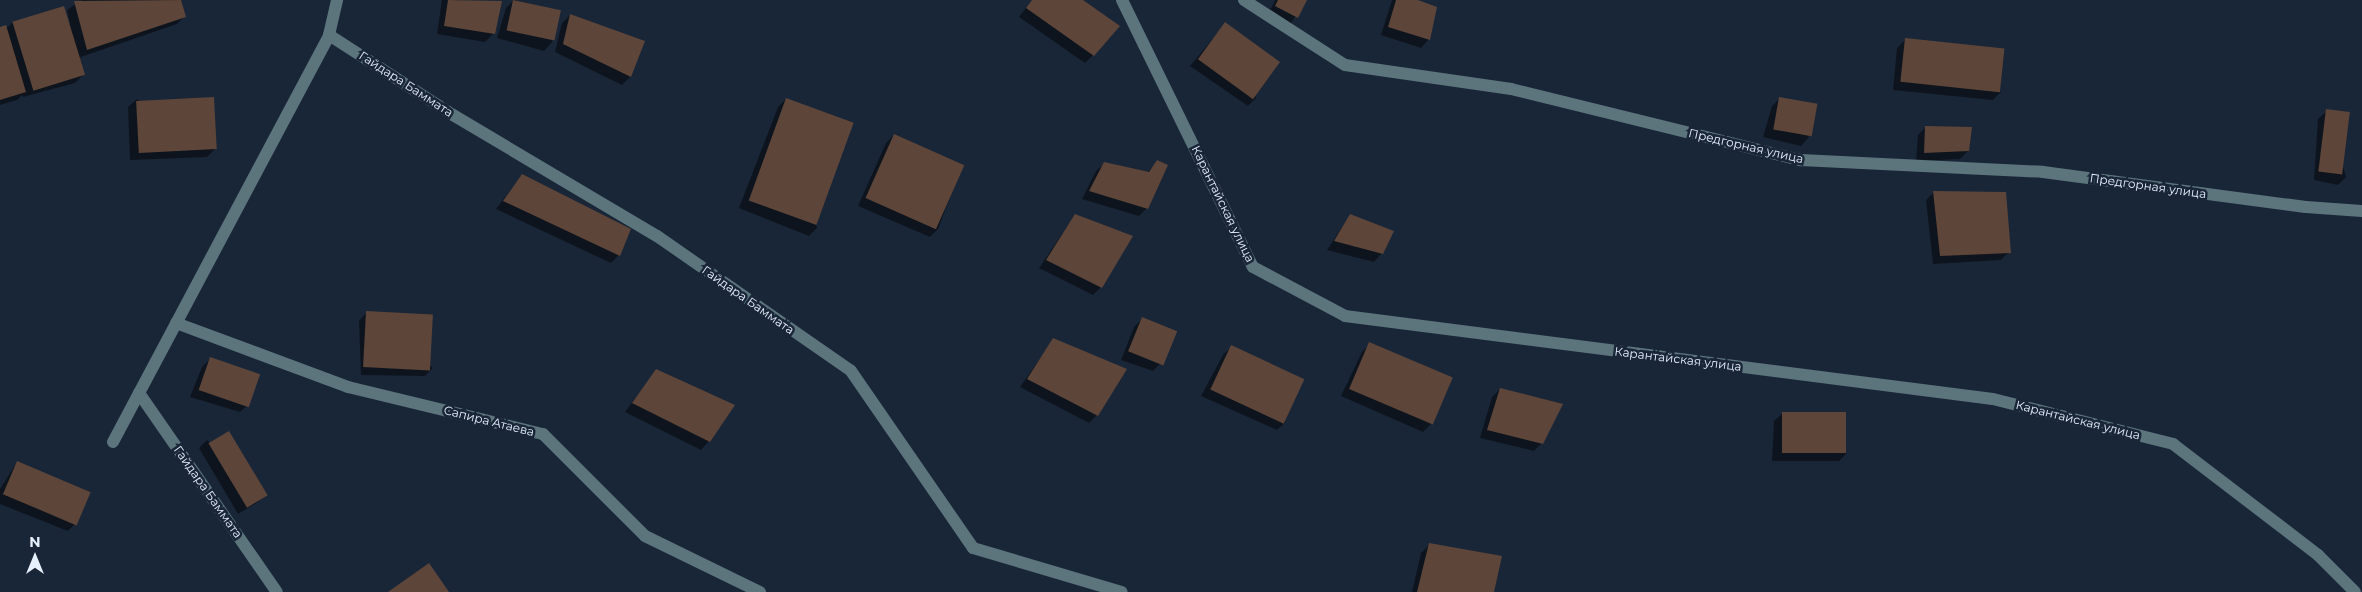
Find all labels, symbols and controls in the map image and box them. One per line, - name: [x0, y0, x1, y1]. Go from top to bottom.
- street label: Гайдара Баммата: [356, 48, 456, 120]
- street label: Предгорная улица: [1687, 126, 1805, 166]
- street label: Карантайская улица: [1188, 143, 1258, 265]
- street label: Предгорная улица: [2089, 171, 2207, 201]
- street label: Гайдара Баммата: [699, 263, 797, 337]
- street label: Карантайская улица: [1614, 344, 1742, 374]
- street label: Карантайская улица: [2014, 398, 2142, 442]
- street label: Сапира Атаева: [442, 403, 536, 439]
- street label: Гайдара Баммата: [171, 443, 245, 541]
- north arrow: [10, 532, 60, 582]
- text: N: [29, 533, 41, 551]

